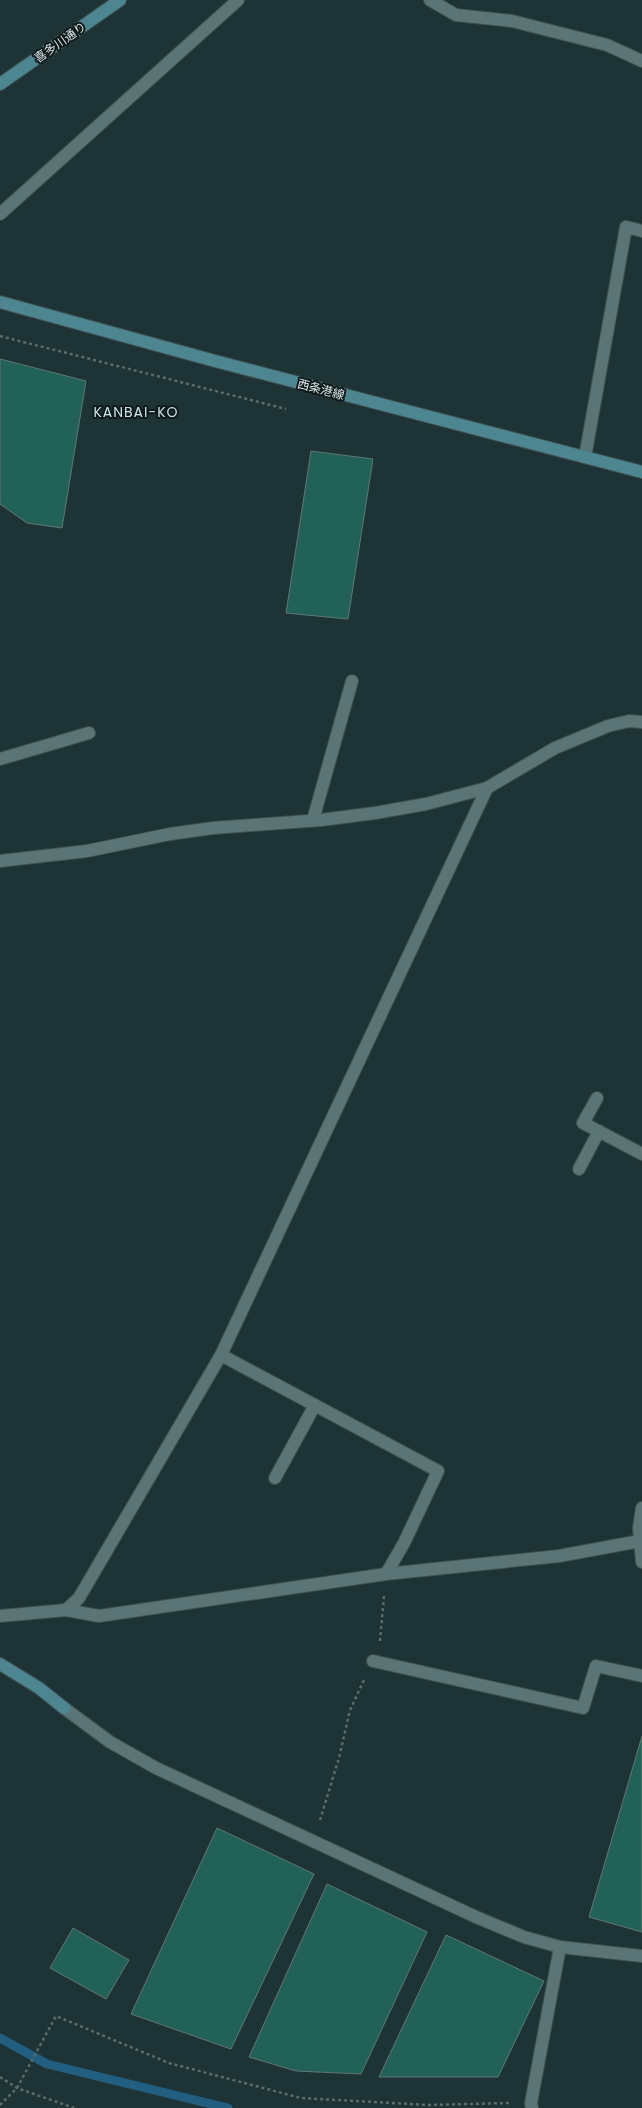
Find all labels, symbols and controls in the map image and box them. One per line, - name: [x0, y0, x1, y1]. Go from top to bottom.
- street label: 喜多川通り: [31, 18, 89, 66]
- street label: 西条港線: [296, 375, 346, 403]
- district label: KANBAI-KO: [93, 402, 179, 422]

